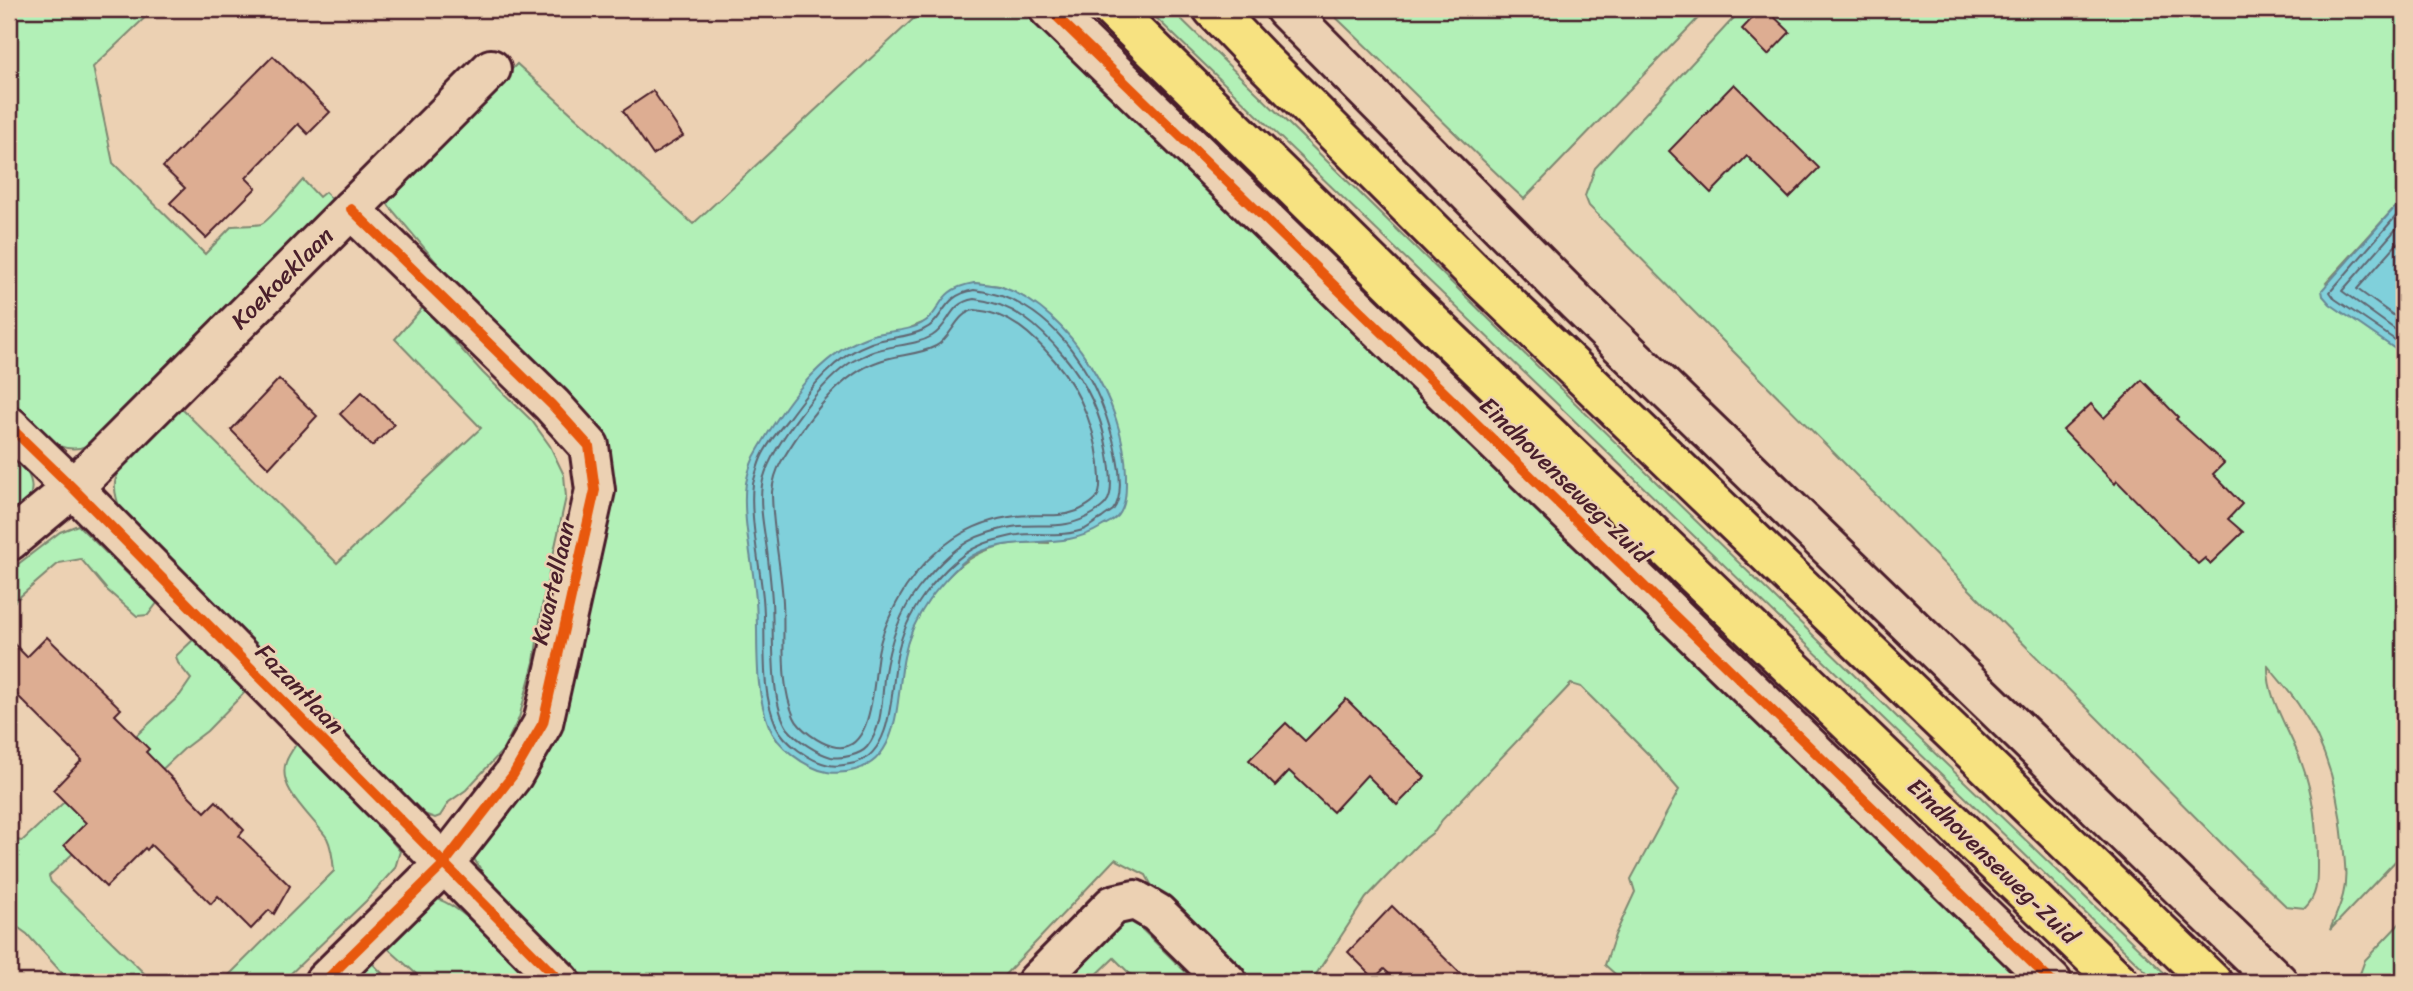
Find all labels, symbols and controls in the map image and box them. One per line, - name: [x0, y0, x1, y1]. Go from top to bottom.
- street label: Koekoeklaan: [220, 216, 344, 340]
- street label: Eindhovenseweg-Zuid: [1469, 386, 1662, 575]
- street label: Kwartellaan: [518, 517, 588, 649]
- street label: Fazantlaan: [245, 633, 355, 745]
- street label: Eindhovenseweg-Zuid: [1897, 767, 2090, 956]

